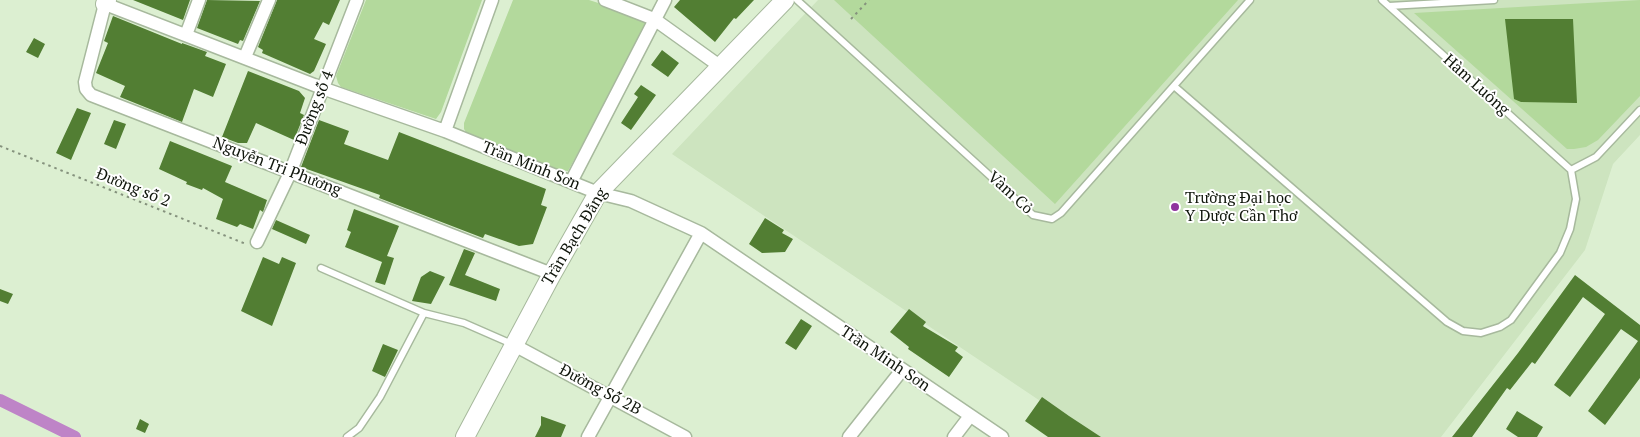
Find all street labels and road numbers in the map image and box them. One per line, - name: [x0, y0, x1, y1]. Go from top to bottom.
- street label: Hàm Luông: [1439, 50, 1513, 120]
- street label: Đường số 4: [292, 68, 338, 148]
- street label: Nguyễn Tri Phương: [210, 134, 344, 200]
- street label: Trần Minh Sơn: [479, 138, 583, 194]
- street label: Đường số 2: [93, 164, 173, 212]
- street label: Vàm Cỏ: [983, 168, 1037, 218]
- street label: Trần Bạch Đằng: [538, 185, 612, 289]
- street label: Trần Minh Sơn: [836, 322, 934, 396]
- street label: Đường Số 2B: [556, 360, 644, 420]

